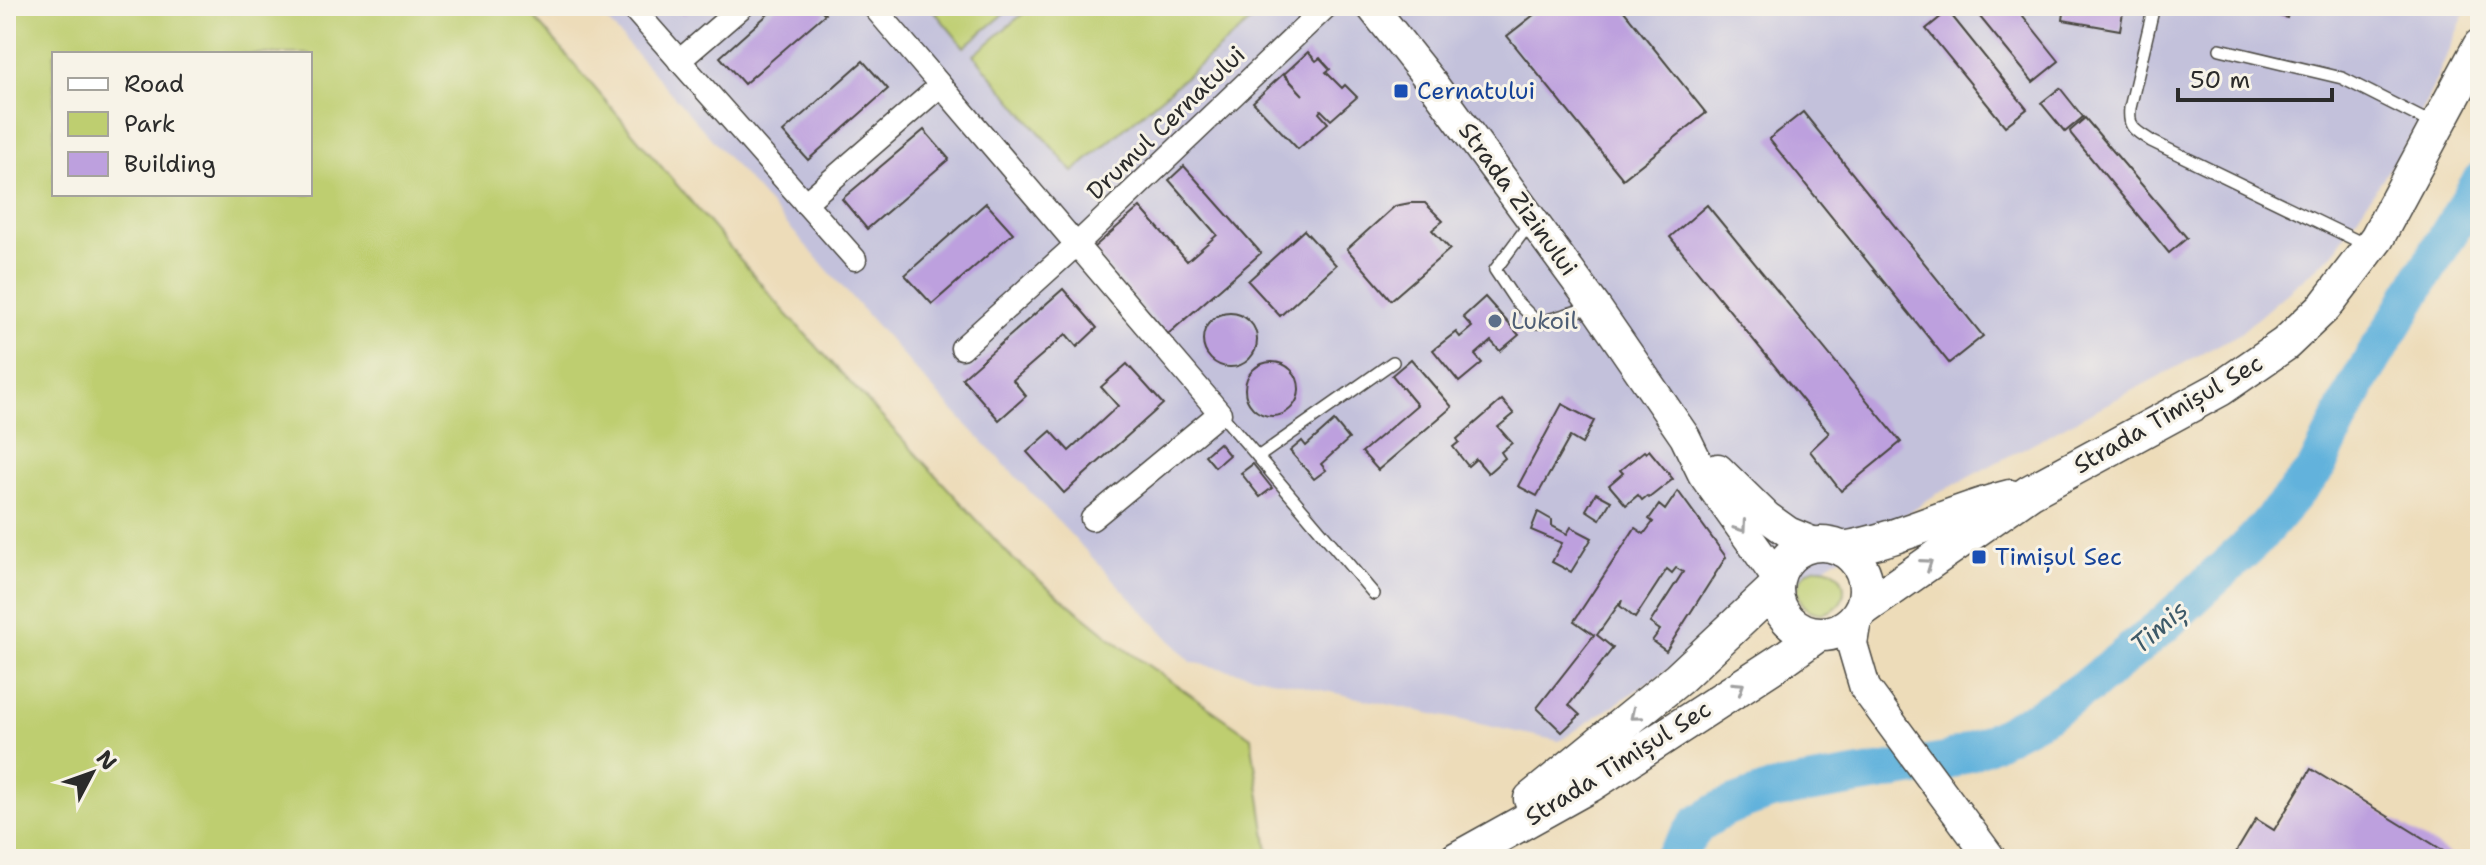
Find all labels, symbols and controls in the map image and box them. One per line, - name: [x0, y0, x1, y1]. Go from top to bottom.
- street label: Drumul Cernatului: [1080, 39, 1252, 207]
- legend: [52, 52, 312, 196]
- scale bar: [2178, 52, 2332, 102]
- text: 50 m: [2190, 64, 2250, 96]
- text: Road: [124, 68, 184, 100]
- place label: Cernatului: [1417, 75, 1535, 107]
- marker: Cernatului: [1392, 82, 1410, 100]
- text: Park: [124, 108, 176, 140]
- street label: Strada Zizinului: [1451, 116, 1585, 282]
- text: Building: [124, 148, 216, 180]
- place label: Lukoil: [1511, 305, 1578, 337]
- marker: Lukoil: [1486, 312, 1504, 330]
- street label: Strada Timișul Sec: [2068, 347, 2268, 481]
- one-way arrow: [1731, 518, 1746, 532]
- place label: Timișul Sec: [1995, 541, 2122, 573]
- marker: Timișul Sec: [1970, 548, 1988, 566]
- one-way arrow: [1918, 559, 1932, 574]
- water label: Timiș: [2123, 592, 2195, 662]
- one-way arrow: [1730, 682, 1744, 697]
- street label: Strada Timișul Sec: [1519, 693, 1717, 833]
- one-way arrow: [1630, 705, 1645, 720]
- north arrow: [52, 733, 132, 813]
- text: N: [90, 744, 123, 776]

